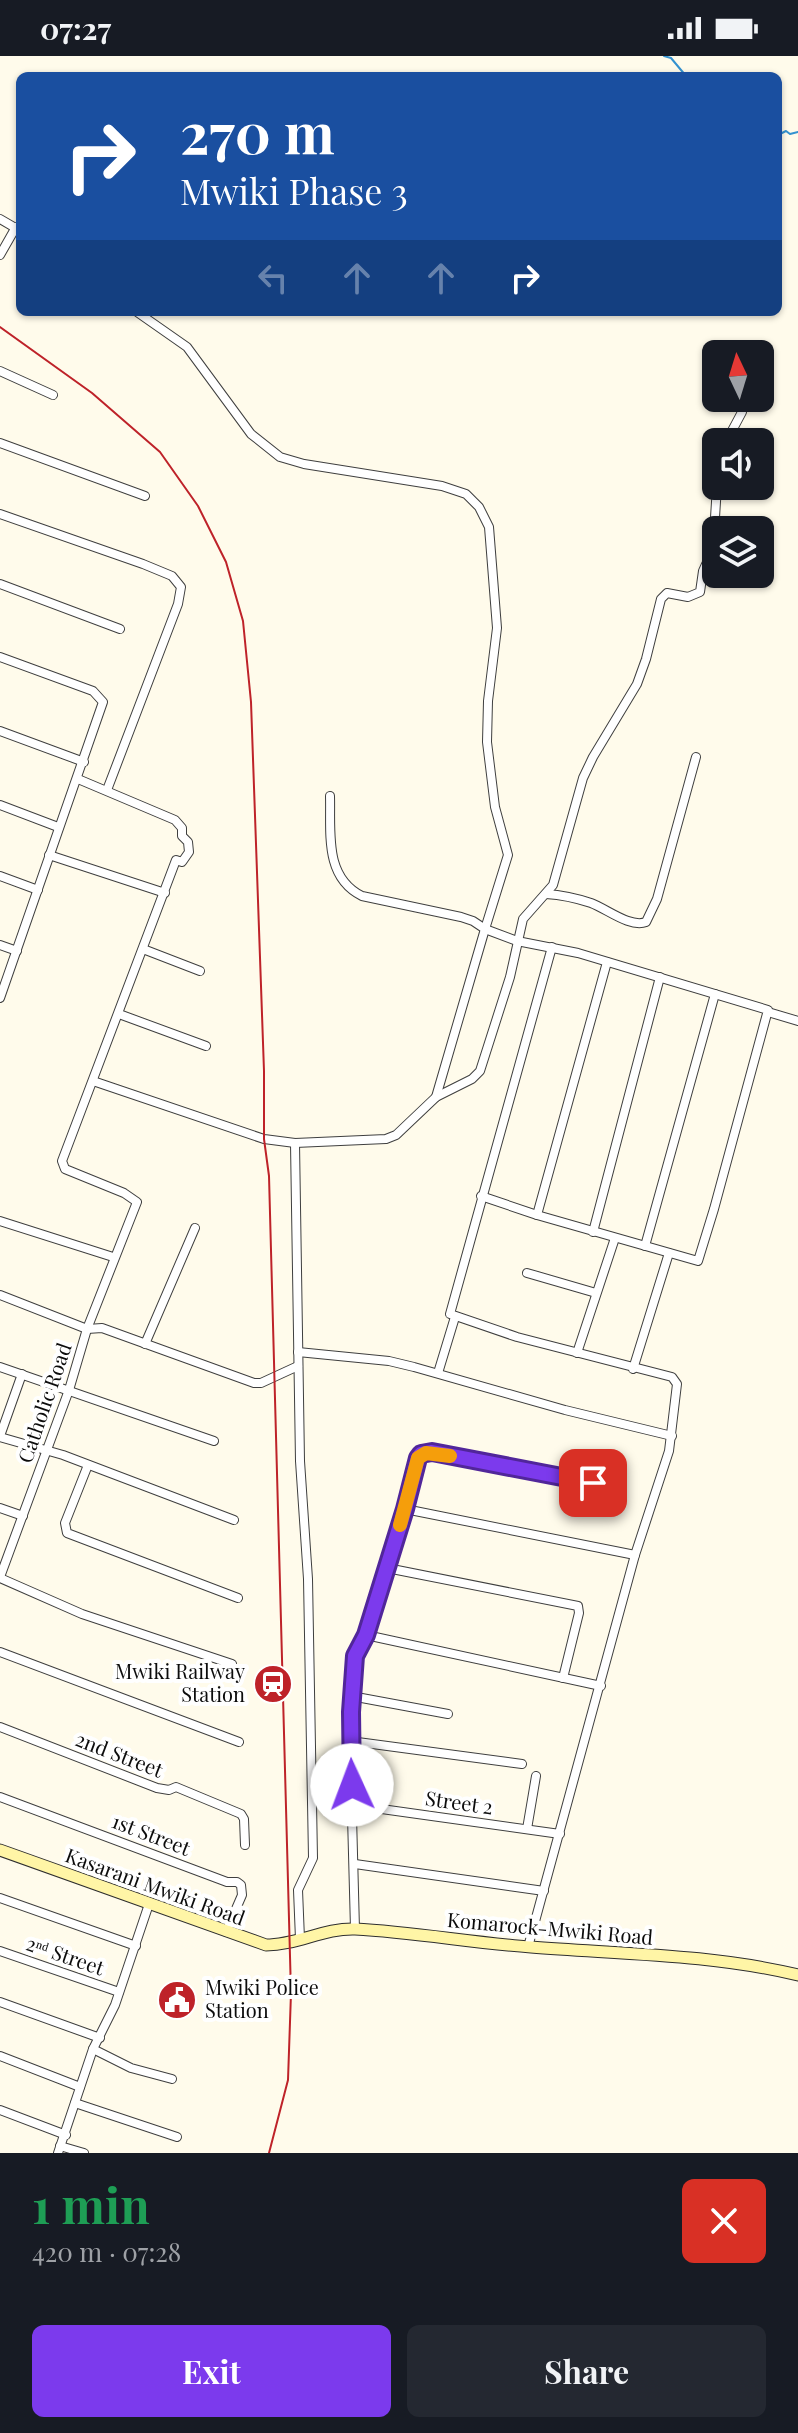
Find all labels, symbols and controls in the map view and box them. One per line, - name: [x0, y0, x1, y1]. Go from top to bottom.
- text: 07:27: [40, 8, 111, 48]
- text: 270 m: [180, 94, 335, 169]
- icon: right: [48, 104, 152, 208]
- text: Mwiki Phase 3: [180, 166, 408, 214]
- icon: left: [251, 256, 295, 300]
- icon: ahead: [335, 256, 379, 300]
- icon: ahead: [419, 256, 463, 300]
- icon: right: [503, 256, 547, 300]
- north arrow: [702, 340, 774, 412]
- map controls: [702, 340, 774, 588]
- button: sound: [702, 428, 774, 500]
- button: layers: [702, 516, 774, 588]
- street label: Catholic Road: [10, 1339, 77, 1466]
- pin: [559, 1449, 627, 1517]
- icon: arrive: [571, 1461, 615, 1505]
- place label: Mwiki Railway Station: [115, 1657, 245, 1707]
- station icon: Mwiki Railway Station: [252, 1663, 294, 1705]
- street label: 2nd Street: [72, 1725, 168, 1783]
- position arrow: [310, 1743, 394, 1827]
- street label: Street 2: [424, 1783, 495, 1820]
- street label: 1st Street: [109, 1806, 195, 1861]
- street label: Kasarani Mwiki Road: [62, 1841, 249, 1931]
- street label: Komarock-Mwiki Road: [446, 1905, 655, 1950]
- street label: 2ⁿᵈ Street: [23, 1929, 109, 1981]
- place label: Mwiki Police Station: [205, 1973, 319, 2023]
- public building icon: Mwiki Police Station: [156, 1979, 198, 2021]
- text: 1 min: [32, 2172, 150, 2236]
- button: close: [682, 2179, 766, 2263]
- text: 420 m · 07:28: [32, 2234, 181, 2269]
- button: Exit: [32, 2325, 391, 2417]
- button: Share: [407, 2325, 766, 2417]

